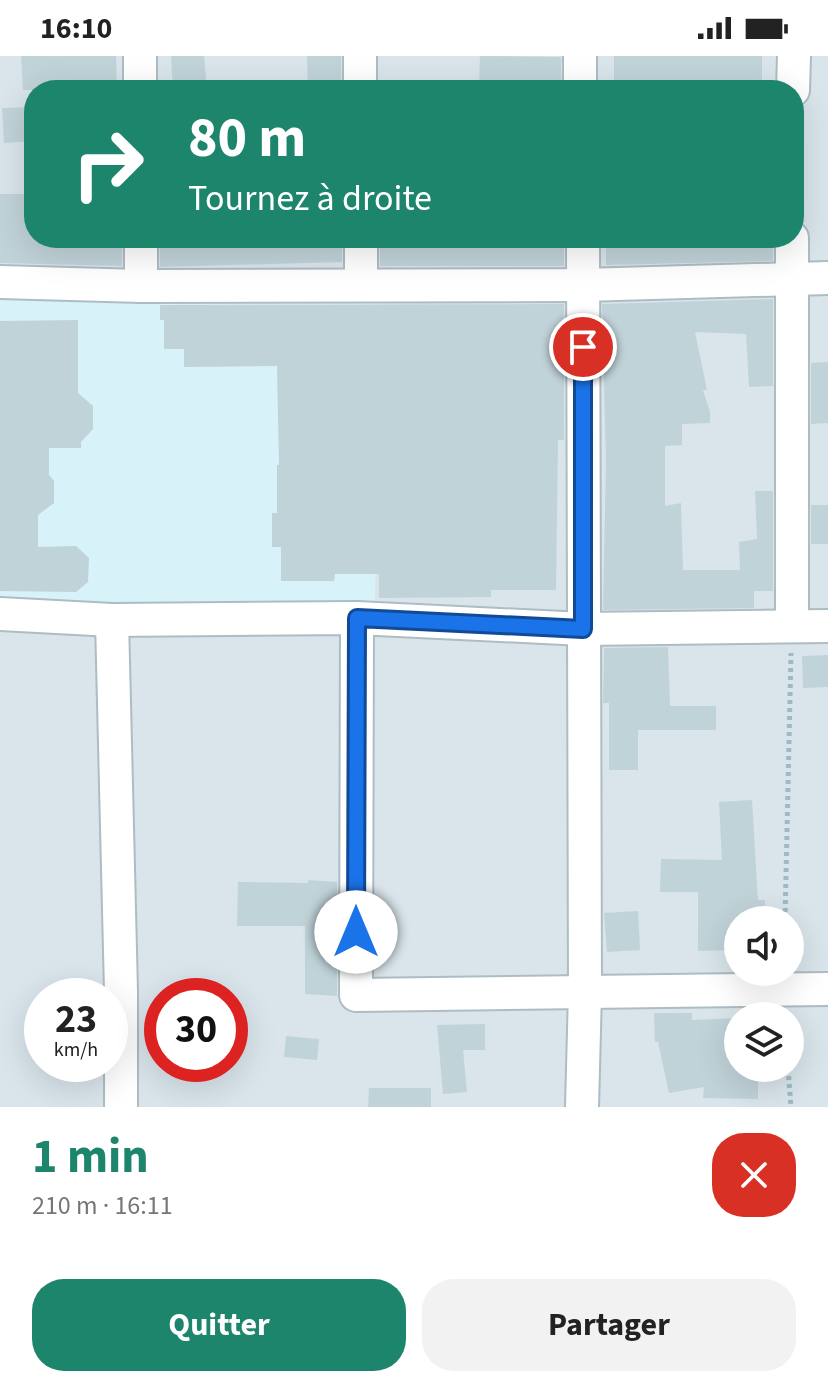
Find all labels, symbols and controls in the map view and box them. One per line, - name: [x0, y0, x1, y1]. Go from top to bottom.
- text: 16:10: [40, 7, 112, 50]
- text: 80 m: [188, 99, 306, 178]
- icon: right: [56, 112, 160, 216]
- text: Tournez à droite: [188, 173, 432, 224]
- pin: [549, 313, 617, 381]
- icon: arrive: [561, 325, 605, 369]
- position arrow: [314, 890, 398, 974]
- map controls: [724, 906, 804, 1082]
- button: sound: [724, 906, 804, 986]
- speed limit sign: 30: [144, 978, 248, 1082]
- text: 23: [55, 991, 97, 1048]
- button: layers: [724, 1002, 804, 1082]
- text: km/h: [54, 1036, 98, 1064]
- text: 1 min: [32, 1123, 149, 1191]
- button: close: [712, 1133, 796, 1217]
- text: 210 m · 16:11: [32, 1187, 173, 1224]
- button: Quitter: [32, 1279, 406, 1371]
- button: Partager: [422, 1279, 796, 1371]

